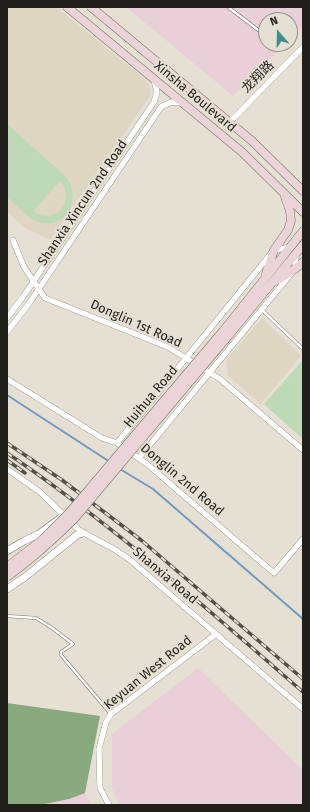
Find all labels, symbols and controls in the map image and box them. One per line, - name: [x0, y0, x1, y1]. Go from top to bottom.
- north arrow: [258, 12, 298, 52]
- text: N: [268, 14, 280, 29]
- street label: Xinsha Boulevard: [151, 58, 239, 136]
- street label: 龙翔路: [239, 58, 277, 96]
- street label: Shanxia Xincun 2nd Road: [35, 137, 131, 269]
- street label: Donglin 1st Road: [88, 297, 184, 351]
- street label: Huihua Road: [121, 363, 181, 431]
- street label: Donglin 2nd Road: [137, 441, 227, 519]
- street label: Shanxia Road: [129, 544, 201, 608]
- street label: Keyuan West Road: [101, 633, 195, 713]

